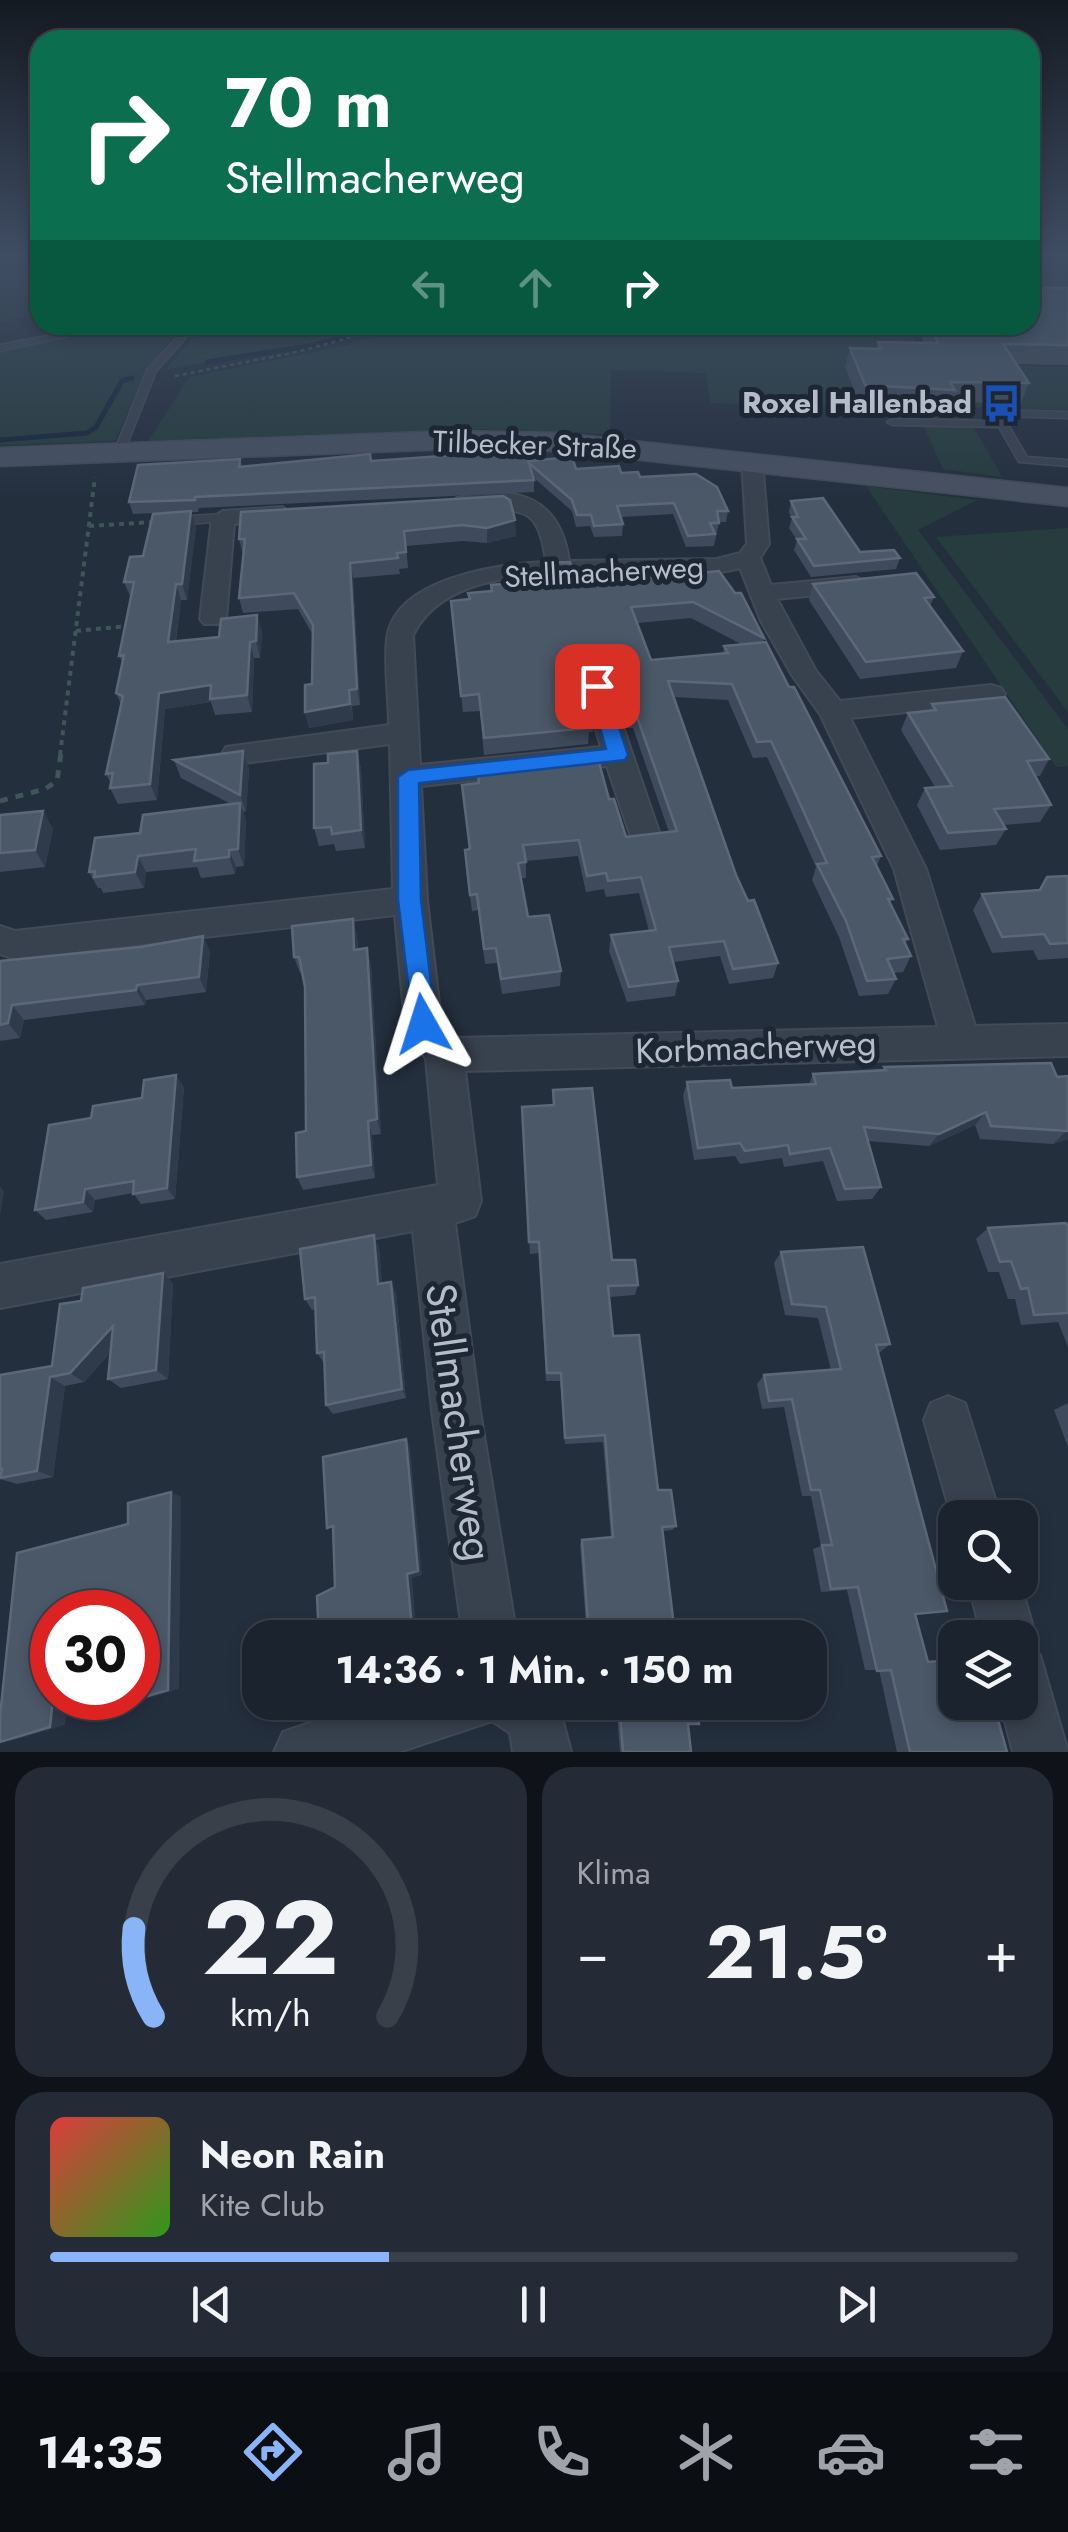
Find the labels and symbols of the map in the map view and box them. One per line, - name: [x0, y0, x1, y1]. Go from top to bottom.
- place label: Roxel Hallenbad: [742, 381, 972, 424]
- bus stop icon: Roxel Hallenbad: [981, 382, 1023, 424]
- street label: Tilbecker Straße: [432, 419, 638, 470]
- street label: Stellmacherweg: [503, 545, 705, 598]
- pin: [555, 644, 640, 729]
- position arrow: [371, 972, 475, 1076]
- street label: Korbmacherweg: [635, 1018, 877, 1076]
- street label: Stellmacherweg: [410, 1279, 509, 1565]
- speed limit sign: 30: [30, 1590, 160, 1720]

